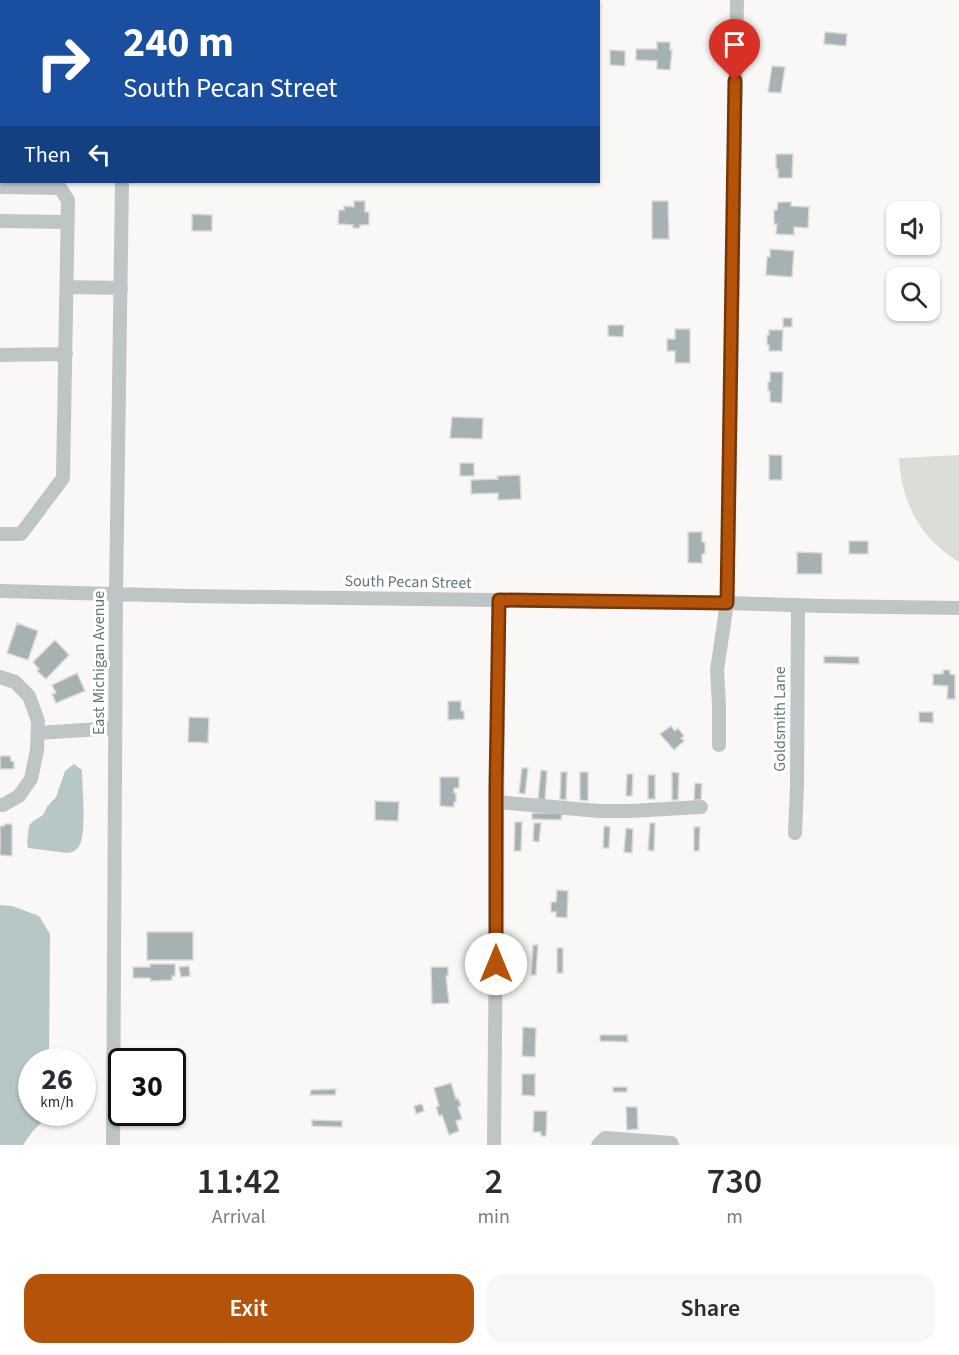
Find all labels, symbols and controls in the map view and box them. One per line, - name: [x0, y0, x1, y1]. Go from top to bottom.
- text: 240 m: [123, 13, 234, 73]
- pin: [709, 19, 760, 81]
- icon: right: [24, 24, 102, 102]
- icon: arrive: [718, 28, 751, 61]
- text: South Pecan Street: [123, 69, 337, 108]
- icon: left: [83, 138, 116, 171]
- text: Then: [24, 139, 71, 171]
- map controls: [886, 201, 940, 321]
- button: sound: [886, 201, 940, 255]
- button: search: [886, 267, 940, 321]
- street label: South Pecan Street: [344, 570, 472, 594]
- street label: East Michigan Avenue: [88, 591, 110, 735]
- street label: Goldsmith Lane: [769, 666, 791, 772]
- position arrow: [464, 932, 528, 996]
- speed limit sign: 30: [108, 1048, 186, 1126]
- text: 26: [41, 1058, 73, 1101]
- text: km/h: [40, 1092, 74, 1113]
- text: 11:42: [197, 1156, 281, 1207]
- text: 2: [484, 1156, 503, 1207]
- text: 730: [707, 1156, 762, 1207]
- text: Arrival: [212, 1203, 266, 1231]
- text: min: [477, 1203, 510, 1231]
- text: m: [726, 1203, 743, 1231]
- button: Exit: [24, 1274, 474, 1343]
- button: Share: [486, 1274, 935, 1343]

